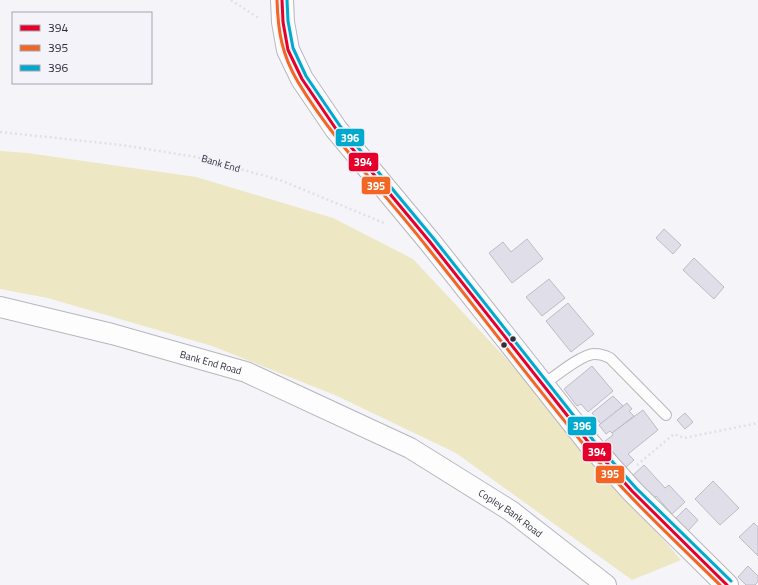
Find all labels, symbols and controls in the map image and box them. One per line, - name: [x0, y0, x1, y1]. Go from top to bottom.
- legend: [12, 12, 152, 84]
- text: 394: [48, 18, 68, 37]
- text: 395: [48, 38, 68, 57]
- text: 396: [48, 58, 68, 77]
- line badge: 396: [335, 128, 365, 147]
- text: 396: [341, 130, 359, 146]
- street label: Bank End: [200, 151, 242, 176]
- line badge: 394: [348, 152, 379, 172]
- text: 394: [354, 154, 372, 170]
- line badge: 395: [361, 176, 391, 195]
- text: 395: [367, 178, 385, 194]
- unlabelled marker: [508, 334, 518, 344]
- unlabelled marker: [499, 340, 509, 350]
- street label: Bank End Road: [178, 347, 243, 378]
- line badge: 396: [567, 416, 597, 436]
- text: 396: [573, 418, 591, 434]
- line badge: 394: [582, 442, 612, 462]
- text: 394: [588, 444, 606, 460]
- line badge: 395: [595, 465, 625, 484]
- text: 395: [601, 466, 619, 482]
- street label: Copley Bank Road: [475, 485, 546, 541]

